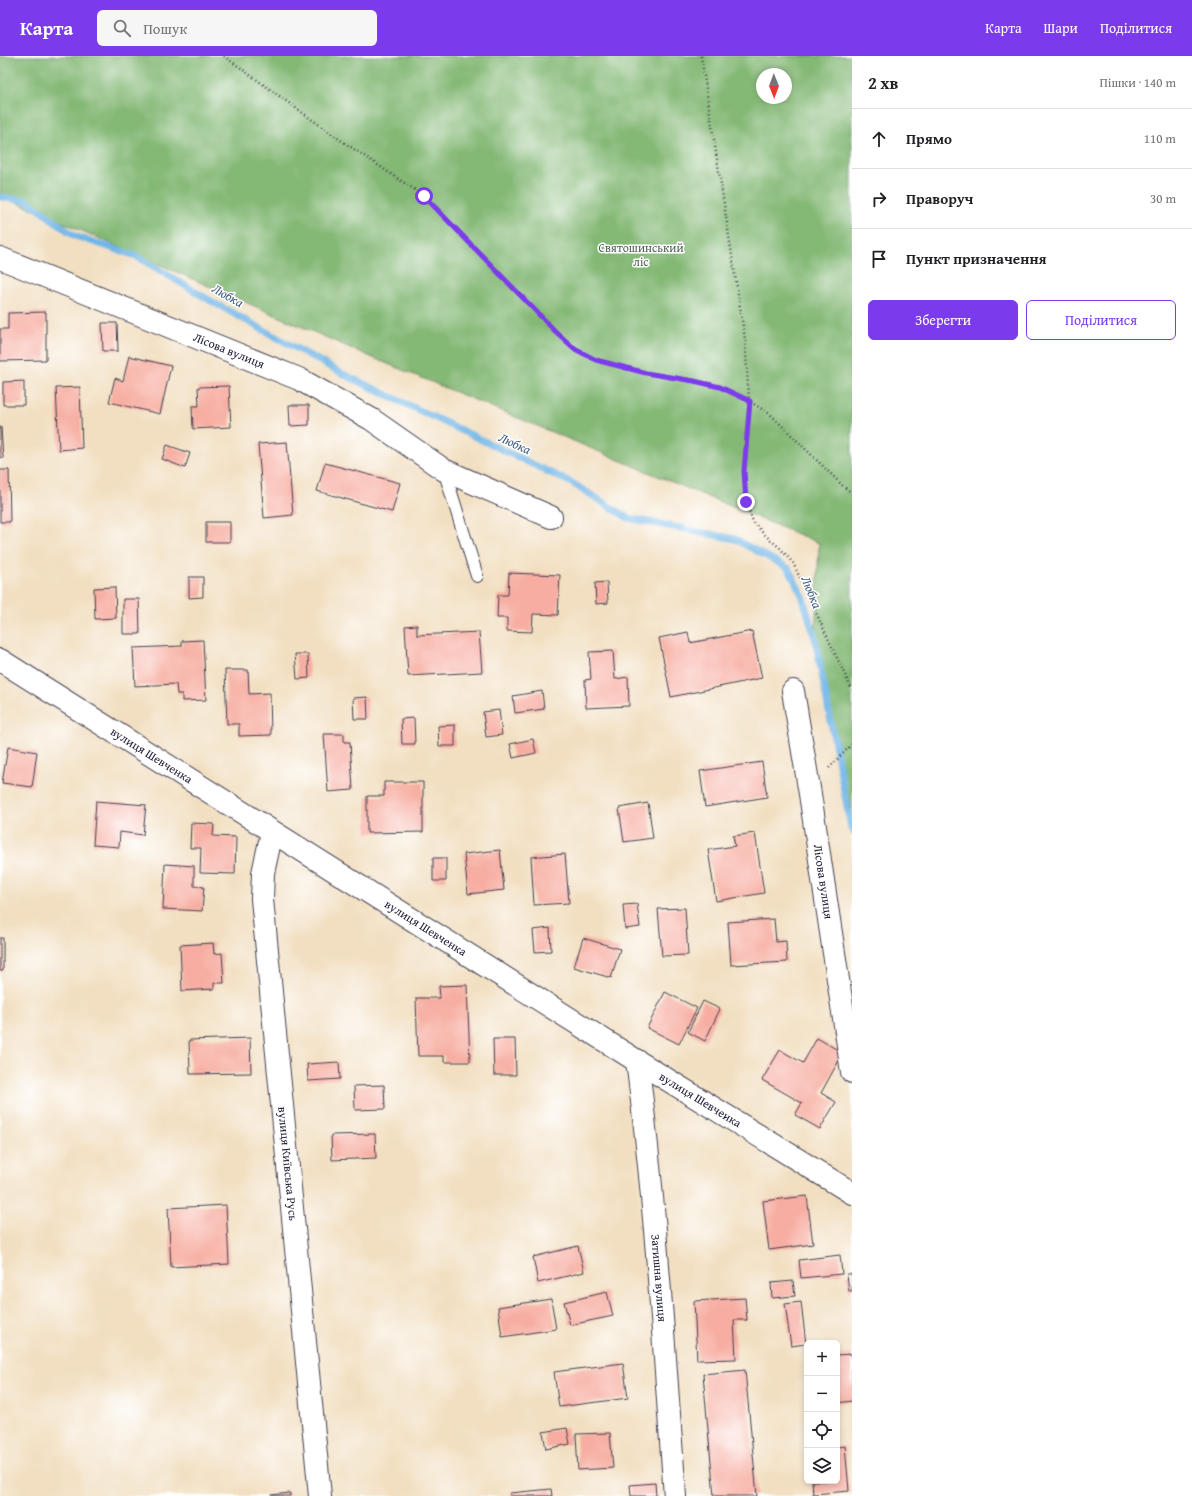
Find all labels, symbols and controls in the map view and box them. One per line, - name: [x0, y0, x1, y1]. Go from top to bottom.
- search box: [97, 10, 377, 46]
- text: Карта: [20, 14, 73, 42]
- icon: search: [111, 17, 133, 39]
- text: Пошук: [143, 18, 187, 39]
- text: Карта: [985, 18, 1022, 38]
- text: Шари: [1044, 18, 1078, 38]
- text: Поділитися: [1100, 18, 1172, 38]
- north arrow: [756, 68, 792, 104]
- text: 2 хв: [868, 70, 898, 95]
- text: Пішки · 140 m: [1099, 73, 1176, 92]
- icon: ahead: [868, 128, 890, 150]
- text: Прямо: [906, 128, 952, 149]
- text: 110 m: [1144, 129, 1176, 148]
- route start: [415, 187, 433, 205]
- icon: right: [868, 188, 890, 210]
- text: Праворуч: [906, 188, 973, 209]
- text: 30 m: [1150, 189, 1176, 208]
- park label: Святошинський ліс: [598, 239, 684, 270]
- icon: arrive: [868, 248, 890, 270]
- text: Пункт призначення: [906, 248, 1047, 269]
- water label: Любка: [208, 279, 247, 312]
- button: Зберегти: [868, 300, 1018, 340]
- button: Поділитися: [1026, 300, 1176, 340]
- street label: Лісова вулиця: [191, 328, 267, 372]
- water label: Любка: [496, 428, 534, 459]
- route end: [737, 493, 755, 511]
- water label: Любка: [796, 573, 827, 611]
- street label: вулиця Шевченка: [107, 723, 196, 787]
- street label: Лісова вулиця: [810, 843, 838, 920]
- street label: вулиця Шевченка: [382, 895, 470, 960]
- street label: вулиця Шевченка: [656, 1068, 745, 1131]
- street label: вулиця Київська Русь: [274, 1106, 302, 1222]
- street label: Затишна вулиця: [647, 1233, 671, 1322]
- map controls: [804, 1340, 840, 1484]
- button: +: [804, 1340, 840, 1376]
- button: −: [804, 1376, 840, 1412]
- button: locate: [804, 1412, 840, 1448]
- button: layers: [804, 1448, 840, 1484]

